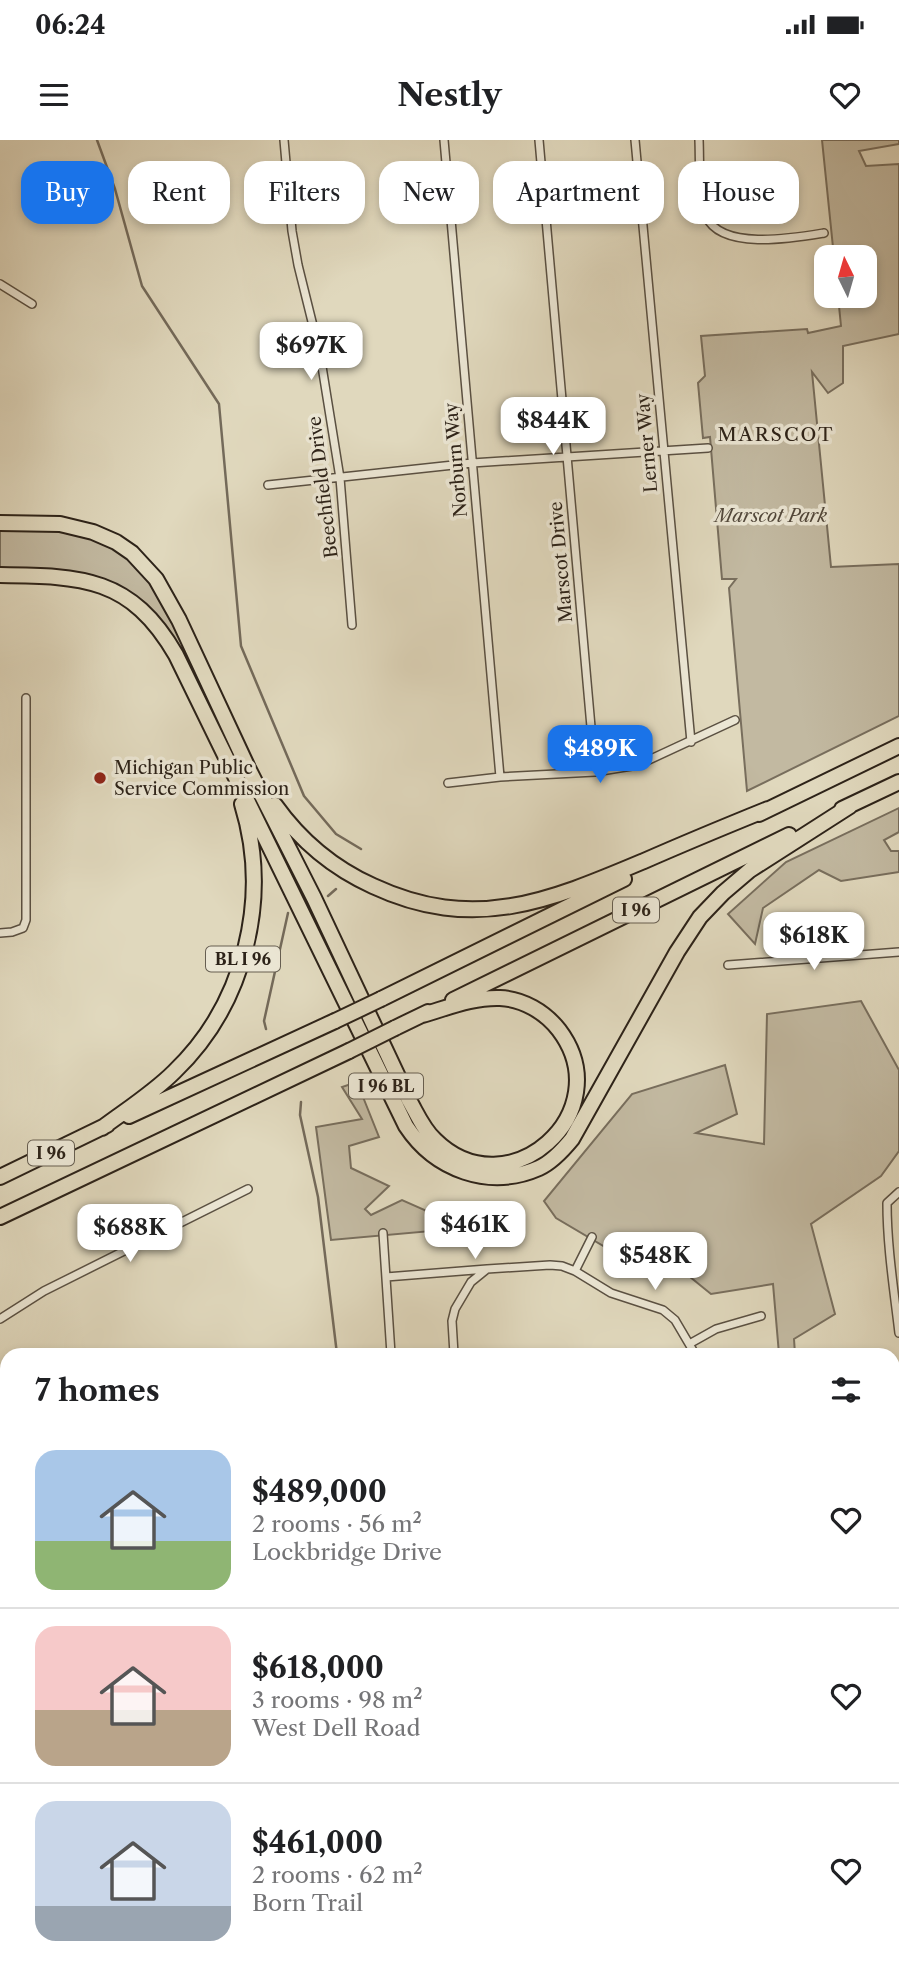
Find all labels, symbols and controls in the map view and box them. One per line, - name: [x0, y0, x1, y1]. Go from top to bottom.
- text: 06:24: [35, 9, 106, 41]
- text: Nestly: [397, 75, 502, 114]
- icon: menu: [35, 76, 73, 114]
- icon: heart: [826, 76, 864, 114]
- chip: Buy: [21, 161, 114, 224]
- chip: Rent: [128, 161, 230, 224]
- chip: Filters: [244, 161, 365, 224]
- chip: New: [379, 161, 479, 224]
- chip: Apartment: [493, 161, 664, 224]
- chip: House: [678, 161, 799, 224]
- north arrow: [814, 245, 877, 308]
- map controls: [814, 245, 877, 308]
- pin: $697K: [262, 322, 360, 382]
- text: $697K: [276, 331, 346, 359]
- street label: Lerner Way: [632, 392, 662, 493]
- pin: $844K: [504, 398, 602, 457]
- street label: Norburn Way: [440, 401, 472, 518]
- text: $844K: [517, 406, 589, 434]
- street label: Beechfield Drive: [303, 415, 343, 559]
- district label: MARSCOT: [717, 423, 835, 446]
- street label: Marscot Drive: [545, 501, 577, 623]
- park label: Marscot Park: [713, 505, 828, 527]
- pin: $489K: [551, 726, 649, 785]
- text: $489K: [564, 734, 636, 762]
- place label: Michigan Public Service Commission: [114, 757, 289, 800]
- marker: Michigan Public Service Commission: [92, 770, 108, 786]
- road number: I 96: [613, 898, 659, 922]
- pin: $618K: [765, 912, 863, 972]
- text: $618K: [779, 921, 849, 949]
- road number: BL I 96: [206, 946, 280, 972]
- road number: I 96 BL: [349, 1074, 423, 1098]
- road number: I 96: [28, 1141, 74, 1166]
- pin: $461K: [426, 1202, 524, 1261]
- pin: $688K: [81, 1204, 179, 1264]
- text: $461K: [441, 1210, 509, 1238]
- text: $688K: [93, 1213, 167, 1241]
- pin: $548K: [606, 1232, 704, 1292]
- text: $548K: [619, 1241, 691, 1269]
- icon: filters: [827, 1371, 865, 1409]
- text: 7 homes: [35, 1372, 160, 1409]
- text: $489,000: [252, 1473, 387, 1510]
- icon: home: [91, 1478, 175, 1562]
- icon: heart: [827, 1501, 865, 1539]
- text: 2 rooms · 56 m²: [252, 1510, 422, 1538]
- text: Lockbridge Drive: [252, 1538, 442, 1566]
- text: $618,000: [252, 1649, 384, 1686]
- icon: home: [91, 1654, 175, 1738]
- icon: heart: [827, 1677, 865, 1715]
- text: 3 rooms · 98 m²: [252, 1686, 423, 1714]
- text: West Dell Road: [252, 1714, 420, 1742]
- text: $461,000: [252, 1824, 383, 1861]
- icon: home: [91, 1829, 175, 1913]
- icon: heart: [827, 1852, 865, 1890]
- text: 2 rooms · 62 m²: [252, 1861, 423, 1889]
- text: Born Trail: [252, 1889, 363, 1917]

